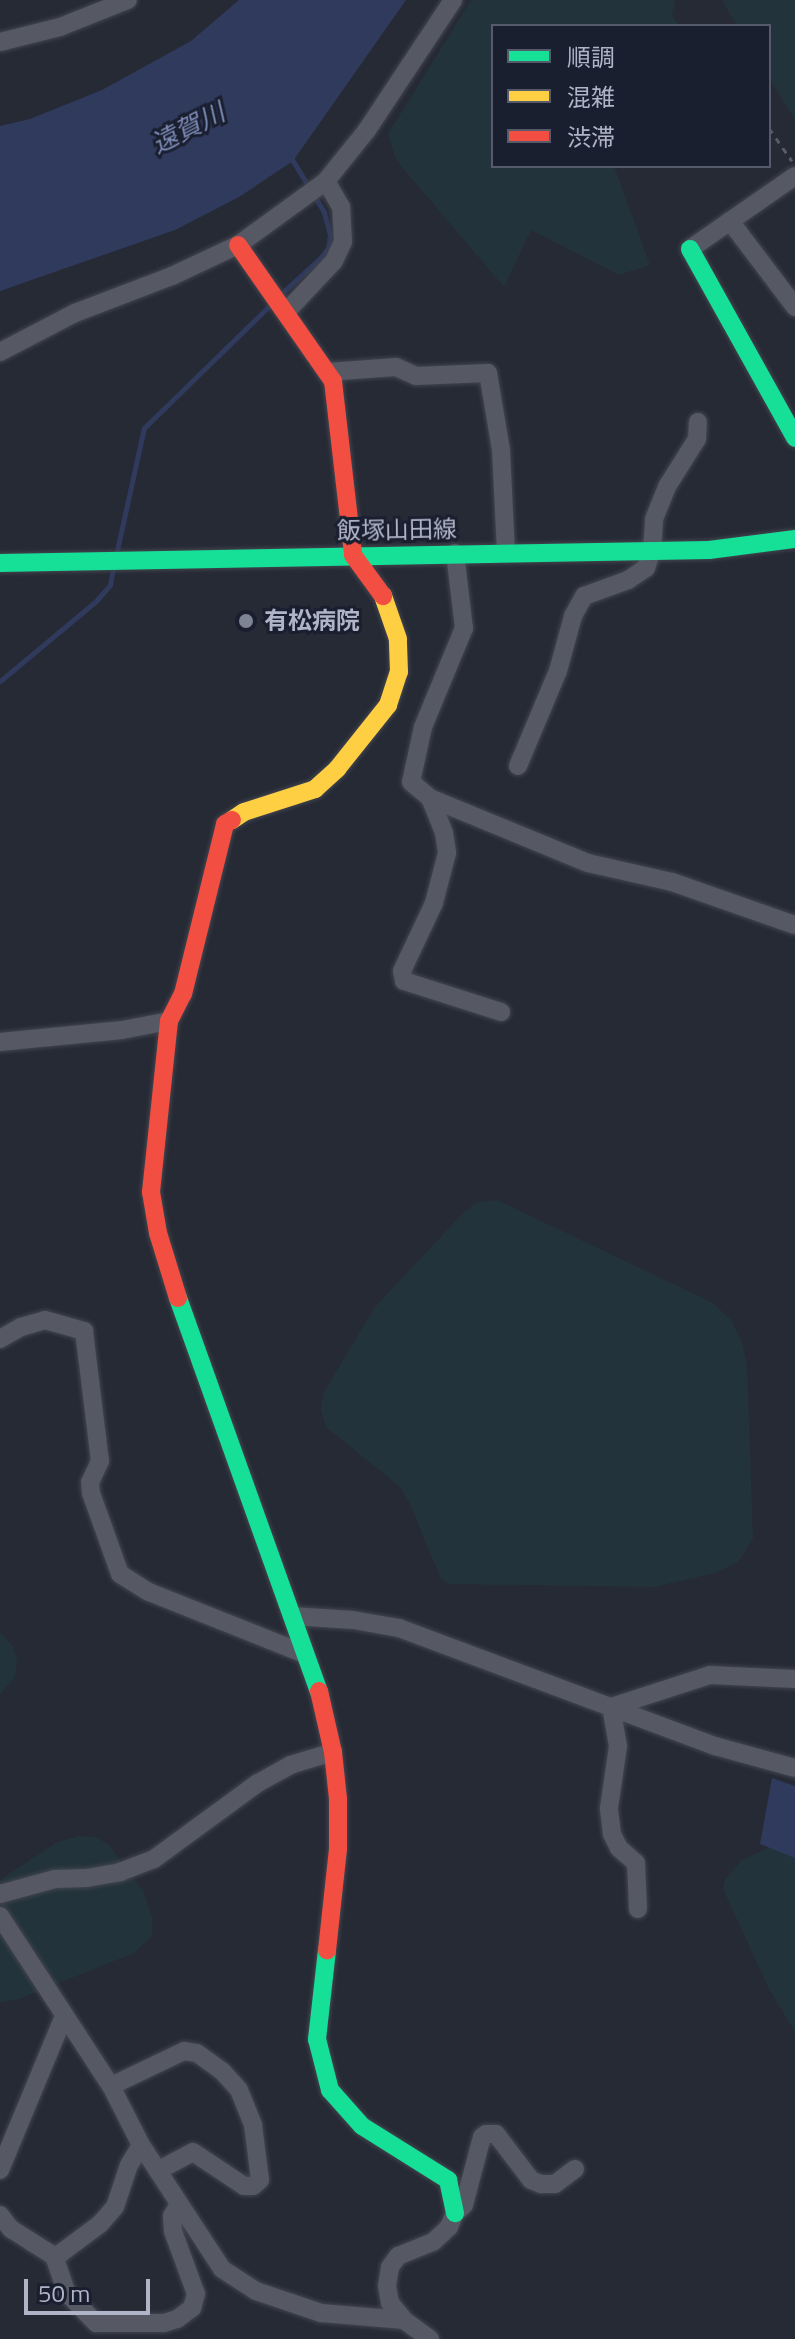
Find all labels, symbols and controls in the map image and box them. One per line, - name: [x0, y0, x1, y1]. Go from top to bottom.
- legend: [491, 24, 771, 168]
- text: 順調: [567, 39, 615, 75]
- text: 混雑: [567, 79, 615, 115]
- water label: 遠賀川: [146, 96, 230, 160]
- text: 渋滞: [567, 119, 615, 155]
- street label: 飯塚山田線: [337, 515, 457, 545]
- place label: 有松病院: [264, 607, 360, 635]
- marker: 有松病院: [235, 610, 257, 632]
- scale bar: [28, 2263, 154, 2313]
- text: 50 m: [38, 2275, 90, 2311]

